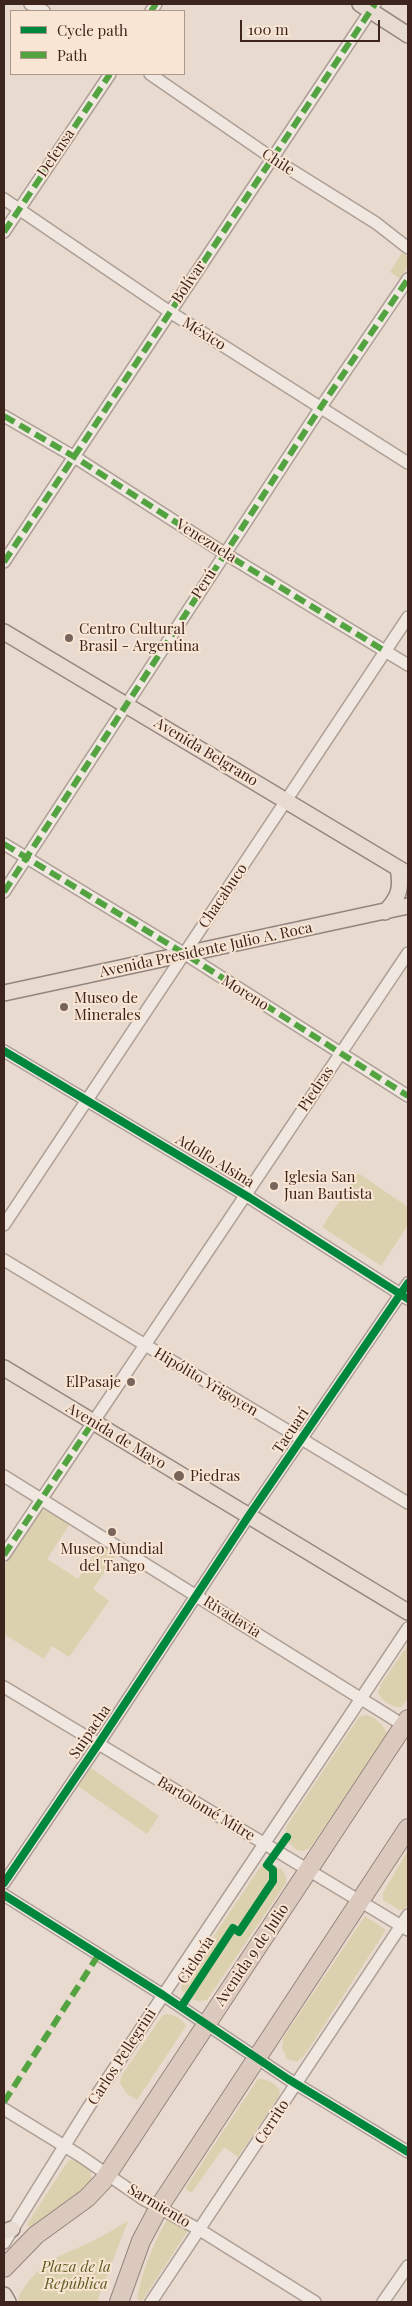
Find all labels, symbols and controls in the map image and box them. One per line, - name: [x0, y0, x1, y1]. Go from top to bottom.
- legend: [10, 10, 185, 75]
- scale bar: [242, 10, 382, 42]
- text: 100 m: [248, 19, 289, 39]
- text: Cycle path: [57, 20, 128, 40]
- text: Path: [57, 45, 87, 65]
- street label: Defensa: [33, 126, 79, 180]
- street label: Chile: [258, 145, 298, 179]
- street label: Bolívar: [168, 257, 210, 307]
- street label: México: [179, 314, 229, 354]
- street label: Venezuela: [172, 515, 240, 567]
- street label: Perú: [188, 566, 220, 602]
- place label: Centro Cultural Brasil - Argentina: [79, 620, 199, 655]
- marker: Centro Cultural Brasil - Argentina: [63, 632, 75, 644]
- street label: Avenida Belgrano: [151, 714, 261, 790]
- street label: Chacabuco: [195, 860, 251, 932]
- street label: Avenida Presidente Julio A. Roca: [98, 919, 314, 981]
- street label: Moreno: [218, 972, 272, 1014]
- place label: Museo de Minerales: [74, 989, 141, 1024]
- marker: Museo de Minerales: [58, 1001, 70, 1013]
- street label: Piedras: [294, 1063, 338, 1115]
- street label: Adolfo Alsina: [172, 1131, 258, 1191]
- place label: Iglesia San Juan Bautista: [284, 1168, 372, 1203]
- marker: Iglesia San Juan Bautista: [268, 1180, 280, 1192]
- street label: Hipólito Yrigoyen: [151, 1344, 261, 1420]
- place label: ElPasaje: [66, 1373, 121, 1391]
- marker: ElPasaje: [125, 1376, 137, 1388]
- street label: Avenida de Mayo: [63, 1399, 169, 1473]
- street label: Tacuarí: [269, 1405, 313, 1457]
- place label: Piedras: [190, 1467, 240, 1485]
- marker: Piedras: [172, 1469, 186, 1483]
- marker: Museo Mundial del Tango: [106, 1526, 118, 1538]
- place label: Museo Mundial del Tango: [60, 1540, 164, 1575]
- street label: Rivadavia: [200, 1592, 264, 1642]
- street label: Suipacha: [65, 1702, 115, 1762]
- street label: Bartolomé Mitre: [154, 1773, 258, 1845]
- street label: Avenida 9 de Julio: [211, 1901, 293, 2009]
- street label: Ciclovía: [174, 1933, 218, 1987]
- street label: Carlos Pellegrini: [84, 2005, 160, 2109]
- street label: Cerrito: [251, 2096, 293, 2148]
- street label: Sarmiento: [124, 2180, 194, 2232]
- park label: Plaza de la República: [41, 2258, 111, 2293]

